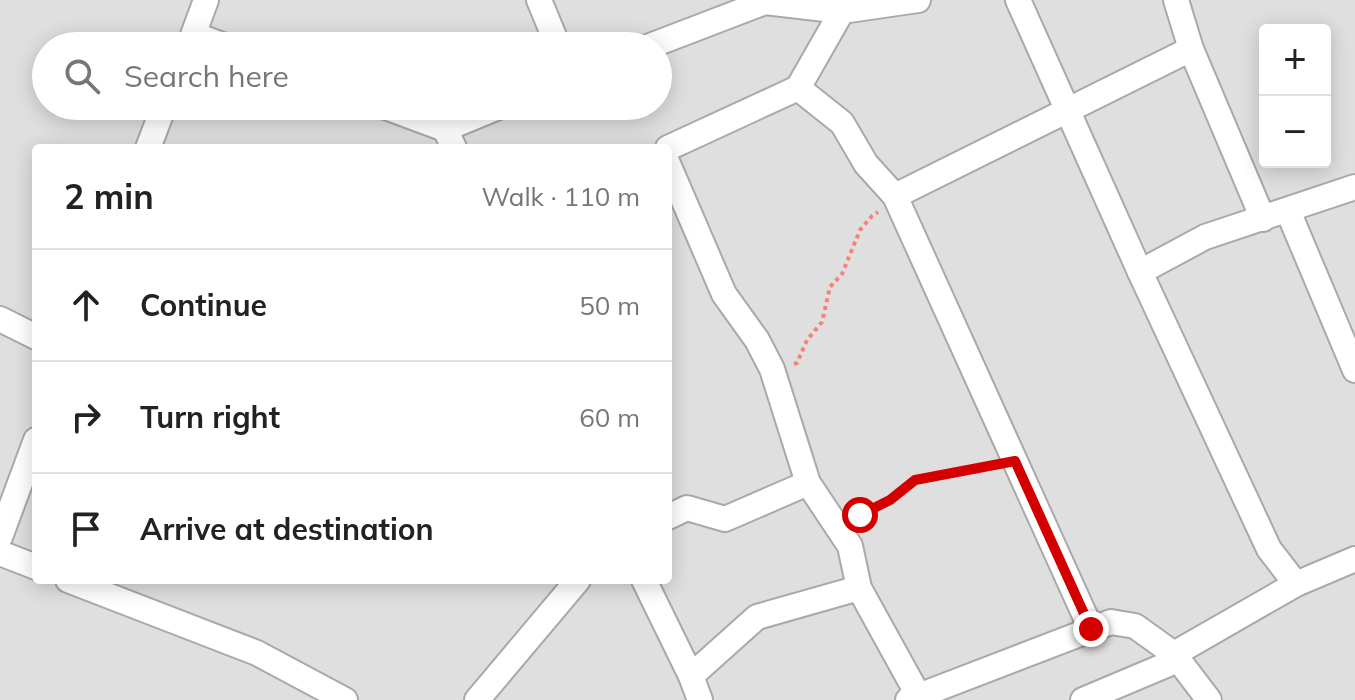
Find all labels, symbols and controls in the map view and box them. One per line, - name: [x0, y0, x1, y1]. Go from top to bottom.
- map controls: [1259, 24, 1331, 168]
- button: +: [1259, 24, 1331, 96]
- search box: [32, 32, 672, 120]
- icon: search: [60, 54, 104, 98]
- text: Search here: [124, 57, 289, 95]
- button: −: [1259, 96, 1331, 168]
- text: 2 min: [64, 175, 154, 218]
- text: Walk · 110 m: [481, 180, 640, 213]
- icon: ahead: [64, 283, 108, 327]
- text: Continue: [140, 286, 267, 324]
- text: 50 m: [579, 289, 640, 322]
- icon: right: [64, 395, 108, 439]
- text: Turn right: [140, 398, 280, 436]
- text: 60 m: [579, 401, 640, 434]
- route start: [842, 497, 878, 533]
- icon: arrive: [64, 507, 108, 551]
- text: Arrive at destination: [140, 510, 434, 548]
- route end: [1073, 611, 1109, 647]

